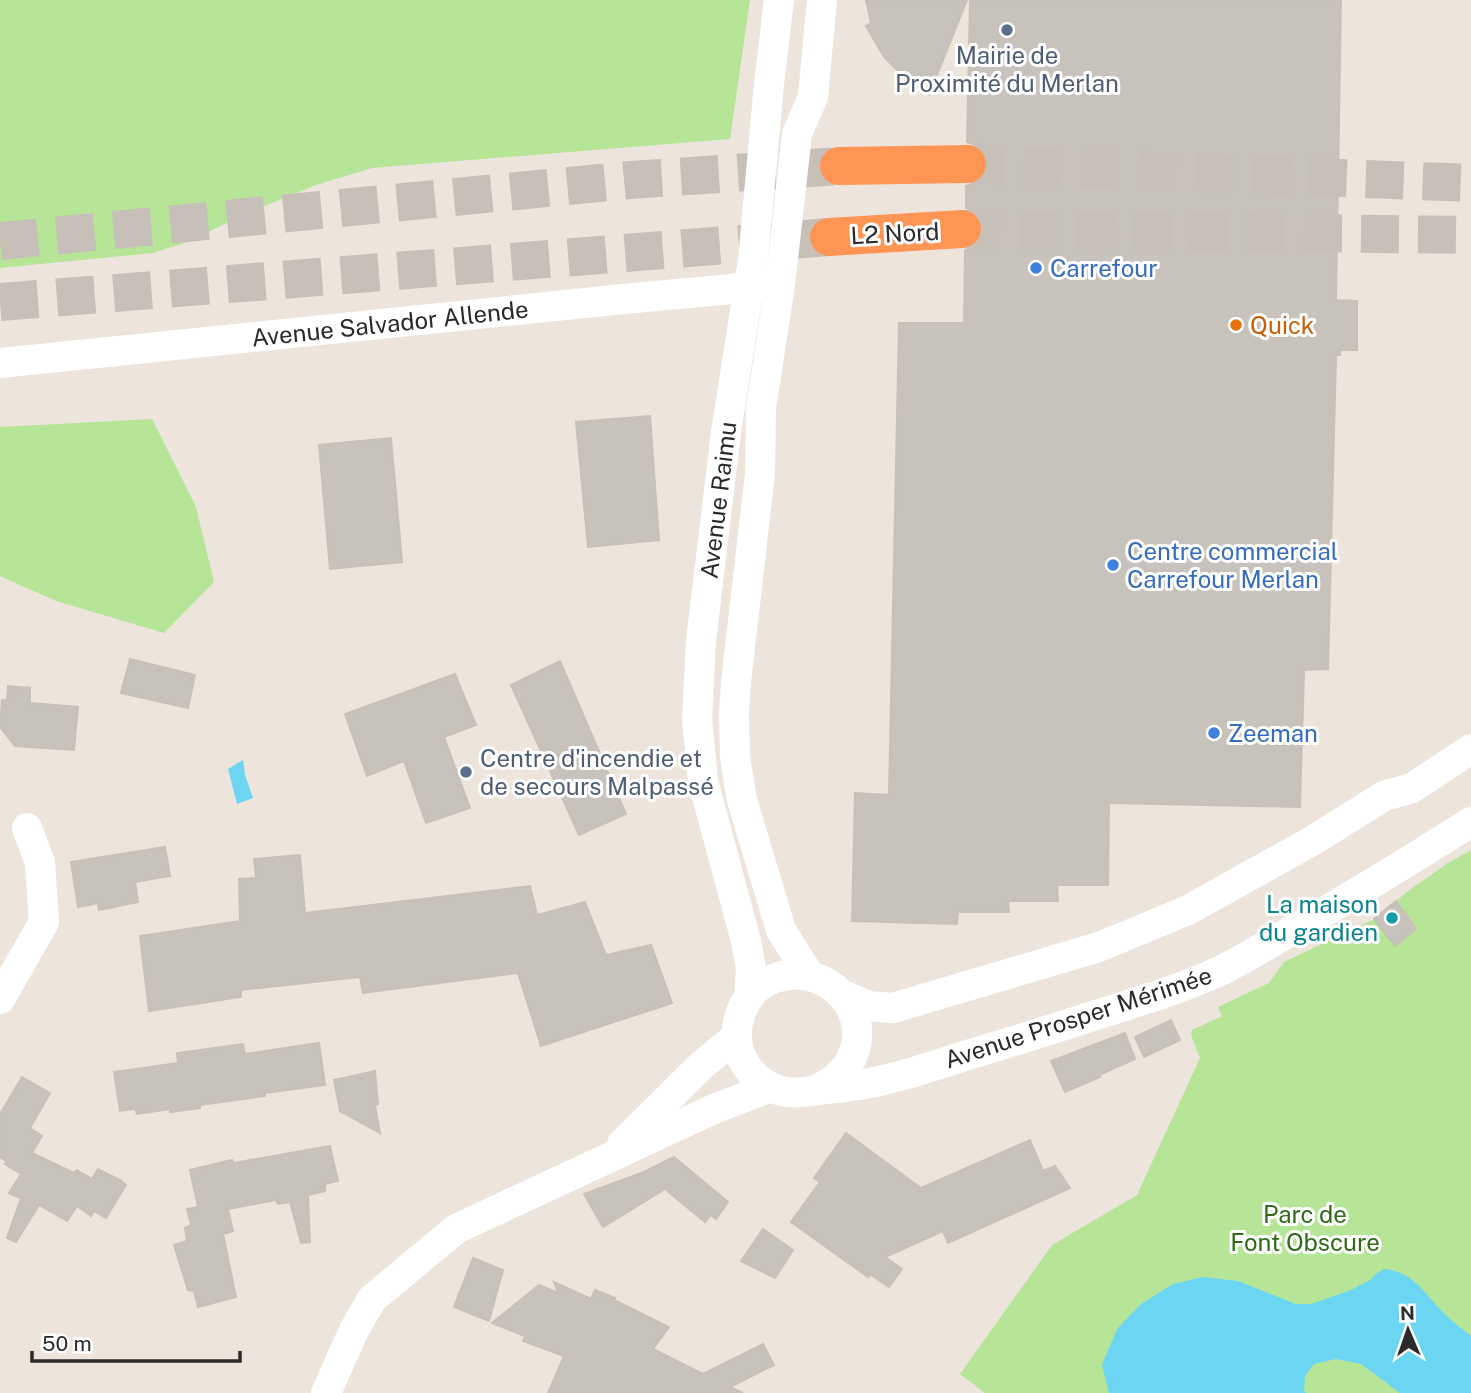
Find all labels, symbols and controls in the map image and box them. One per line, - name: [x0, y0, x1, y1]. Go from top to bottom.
- marker: Mairie de Proximité du Merlan: [999, 22, 1015, 38]
- place label: Mairie de Proximité du Merlan: [895, 41, 1119, 97]
- street label: L2 Nord: [850, 217, 940, 249]
- place label: Carrefour: [1050, 254, 1158, 282]
- marker: Carrefour: [1028, 260, 1044, 276]
- street label: Avenue Salvador Allende: [250, 295, 530, 351]
- place label: Quick: [1250, 311, 1314, 339]
- marker: Quick: [1228, 317, 1244, 333]
- street label: Avenue Raimu: [694, 420, 742, 580]
- place label: Centre commercial Carrefour Merlan: [1127, 537, 1338, 593]
- marker: Centre commercial Carrefour Merlan: [1105, 557, 1121, 573]
- place label: Zeeman: [1228, 719, 1318, 747]
- marker: Zeeman: [1206, 725, 1222, 741]
- place label: Centre d'incendie et de secours Malpassé: [480, 744, 714, 800]
- marker: Centre d'incendie et de secours Malpassé: [458, 764, 474, 780]
- place label: La maison du gardien: [1259, 890, 1378, 946]
- marker: La maison du gardien: [1384, 910, 1400, 926]
- street label: Avenue Prosper Mérimée: [941, 961, 1215, 1073]
- park label: Parc de Font Obscure: [1230, 1200, 1380, 1256]
- north arrow: [1373, 1295, 1443, 1365]
- text: N: [1400, 1302, 1415, 1324]
- scale bar: [32, 1320, 240, 1364]
- text: 50 m: [42, 1331, 92, 1356]

